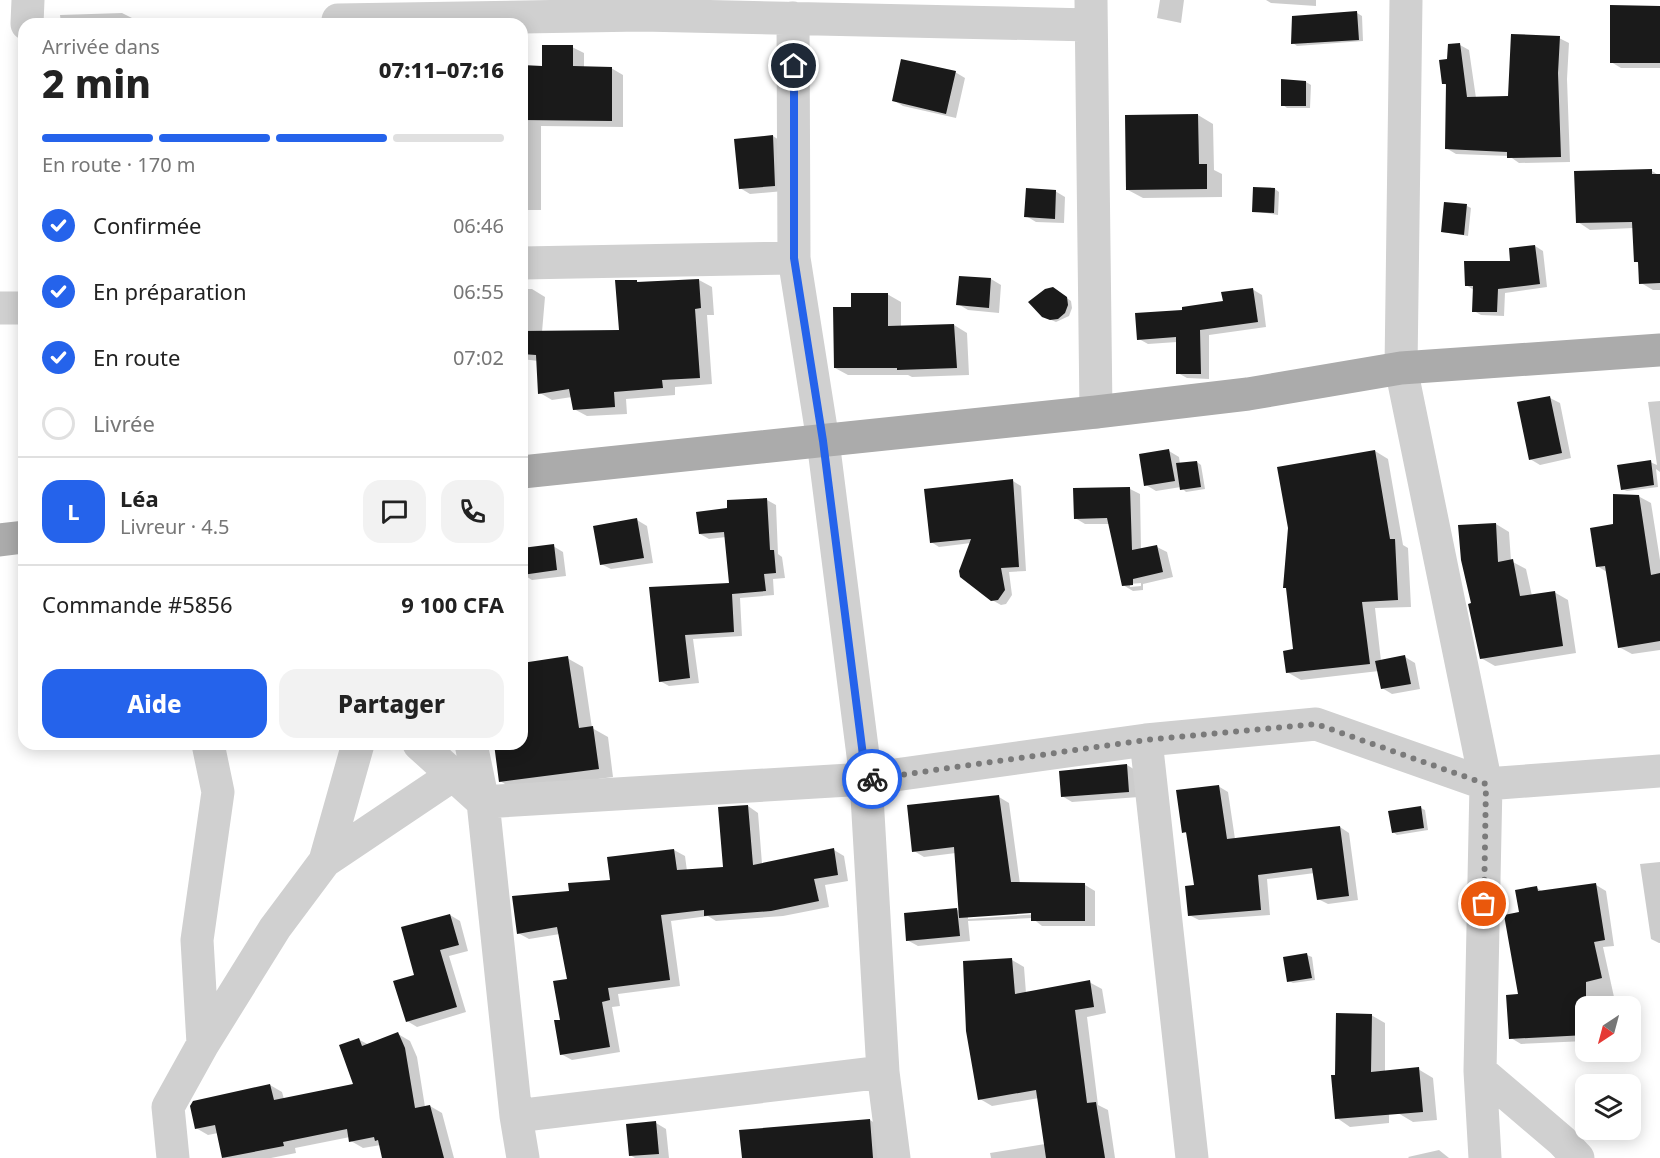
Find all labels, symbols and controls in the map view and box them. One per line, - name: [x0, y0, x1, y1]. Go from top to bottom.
- text: Arrivée dans: [42, 33, 160, 60]
- pin: [768, 40, 819, 91]
- icon: home: [777, 49, 810, 82]
- text: 07:11–07:16: [379, 54, 504, 84]
- text: 2 min: [42, 56, 151, 109]
- text: En route · 170 m: [42, 151, 195, 178]
- icon: check: [42, 209, 75, 242]
- text: Confirmée: [93, 210, 202, 240]
- text: 06:46: [453, 212, 504, 239]
- icon: check: [42, 275, 75, 308]
- text: En préparation: [93, 276, 247, 306]
- text: 06:55: [453, 278, 504, 305]
- icon: check: [42, 341, 75, 374]
- text: En route: [93, 342, 180, 372]
- text: 07:02: [453, 344, 504, 371]
- text: Livrée: [93, 408, 155, 438]
- button: chat: [363, 480, 426, 543]
- button: phone: [441, 480, 504, 543]
- text: Léa: [120, 483, 159, 513]
- text: L: [67, 496, 80, 526]
- text: Livreur · 4.5: [120, 513, 230, 540]
- text: Commande #5856: [42, 589, 233, 619]
- text: 9 100 CFA: [401, 589, 504, 619]
- button: Aide: [42, 669, 267, 738]
- button: Partager: [279, 669, 504, 738]
- courier: [842, 749, 902, 809]
- icon: bike: [856, 763, 889, 796]
- pin: [1458, 878, 1509, 929]
- icon: bag: [1467, 887, 1500, 920]
- north arrow: [1575, 996, 1641, 1062]
- map controls: [1575, 996, 1641, 1140]
- button: layers: [1575, 1074, 1641, 1140]

